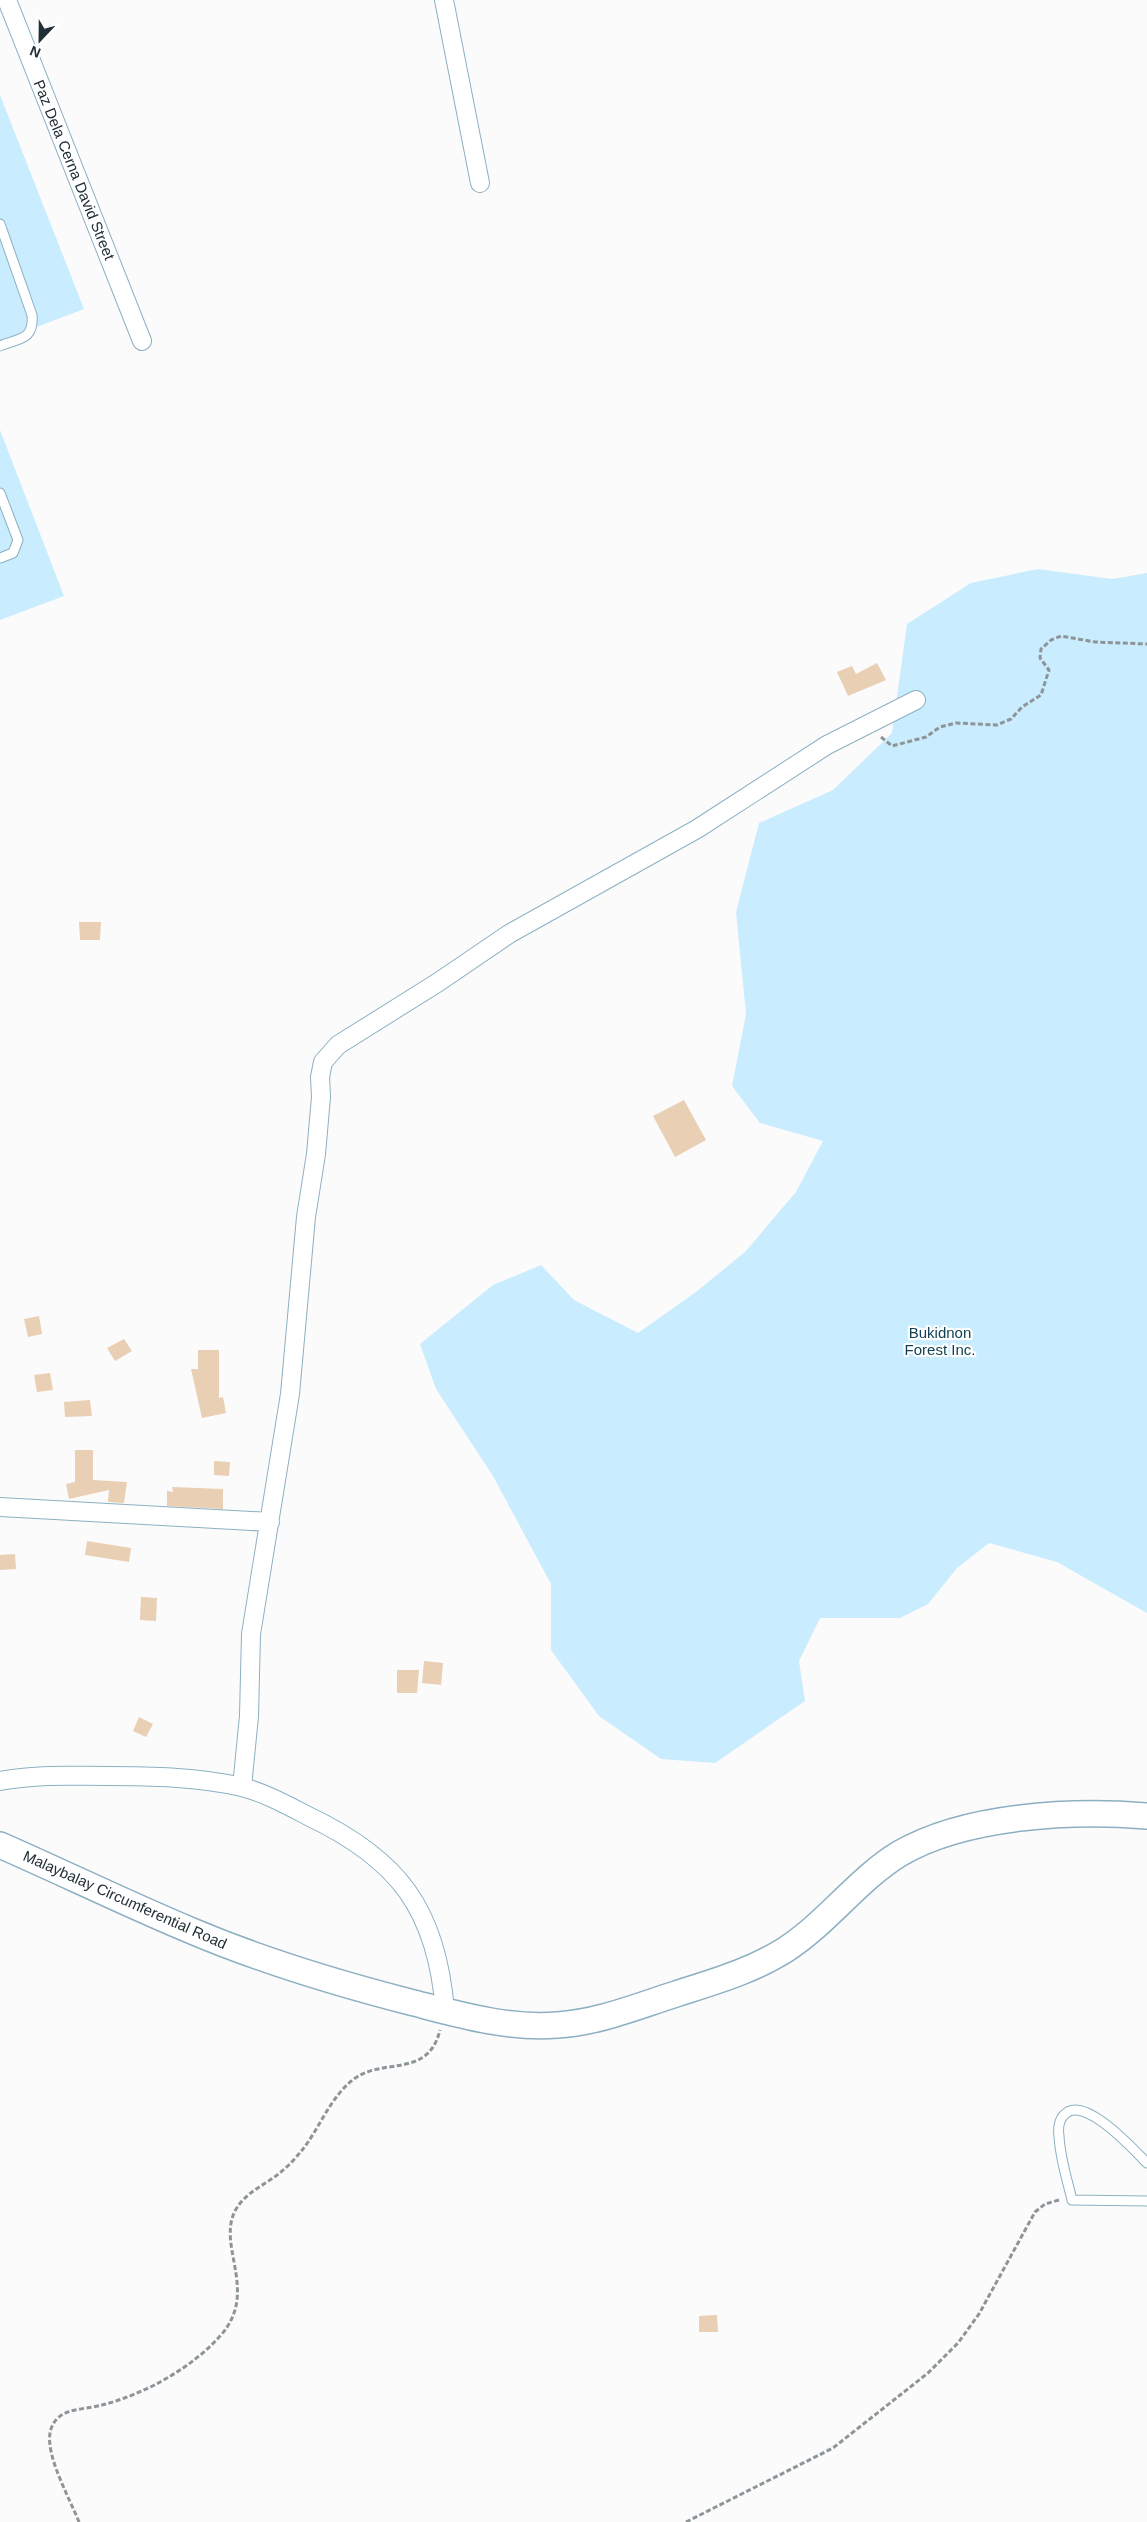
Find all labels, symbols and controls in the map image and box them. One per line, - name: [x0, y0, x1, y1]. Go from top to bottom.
- north arrow: [15, 15, 65, 65]
- text: N: [27, 43, 43, 61]
- street label: Paz Dela Cerna David Street: [31, 77, 119, 263]
- park label: Bukidnon Forest Inc.: [905, 1324, 975, 1358]
- street label: Malaybalay Circumferential Road: [21, 1847, 230, 1952]

